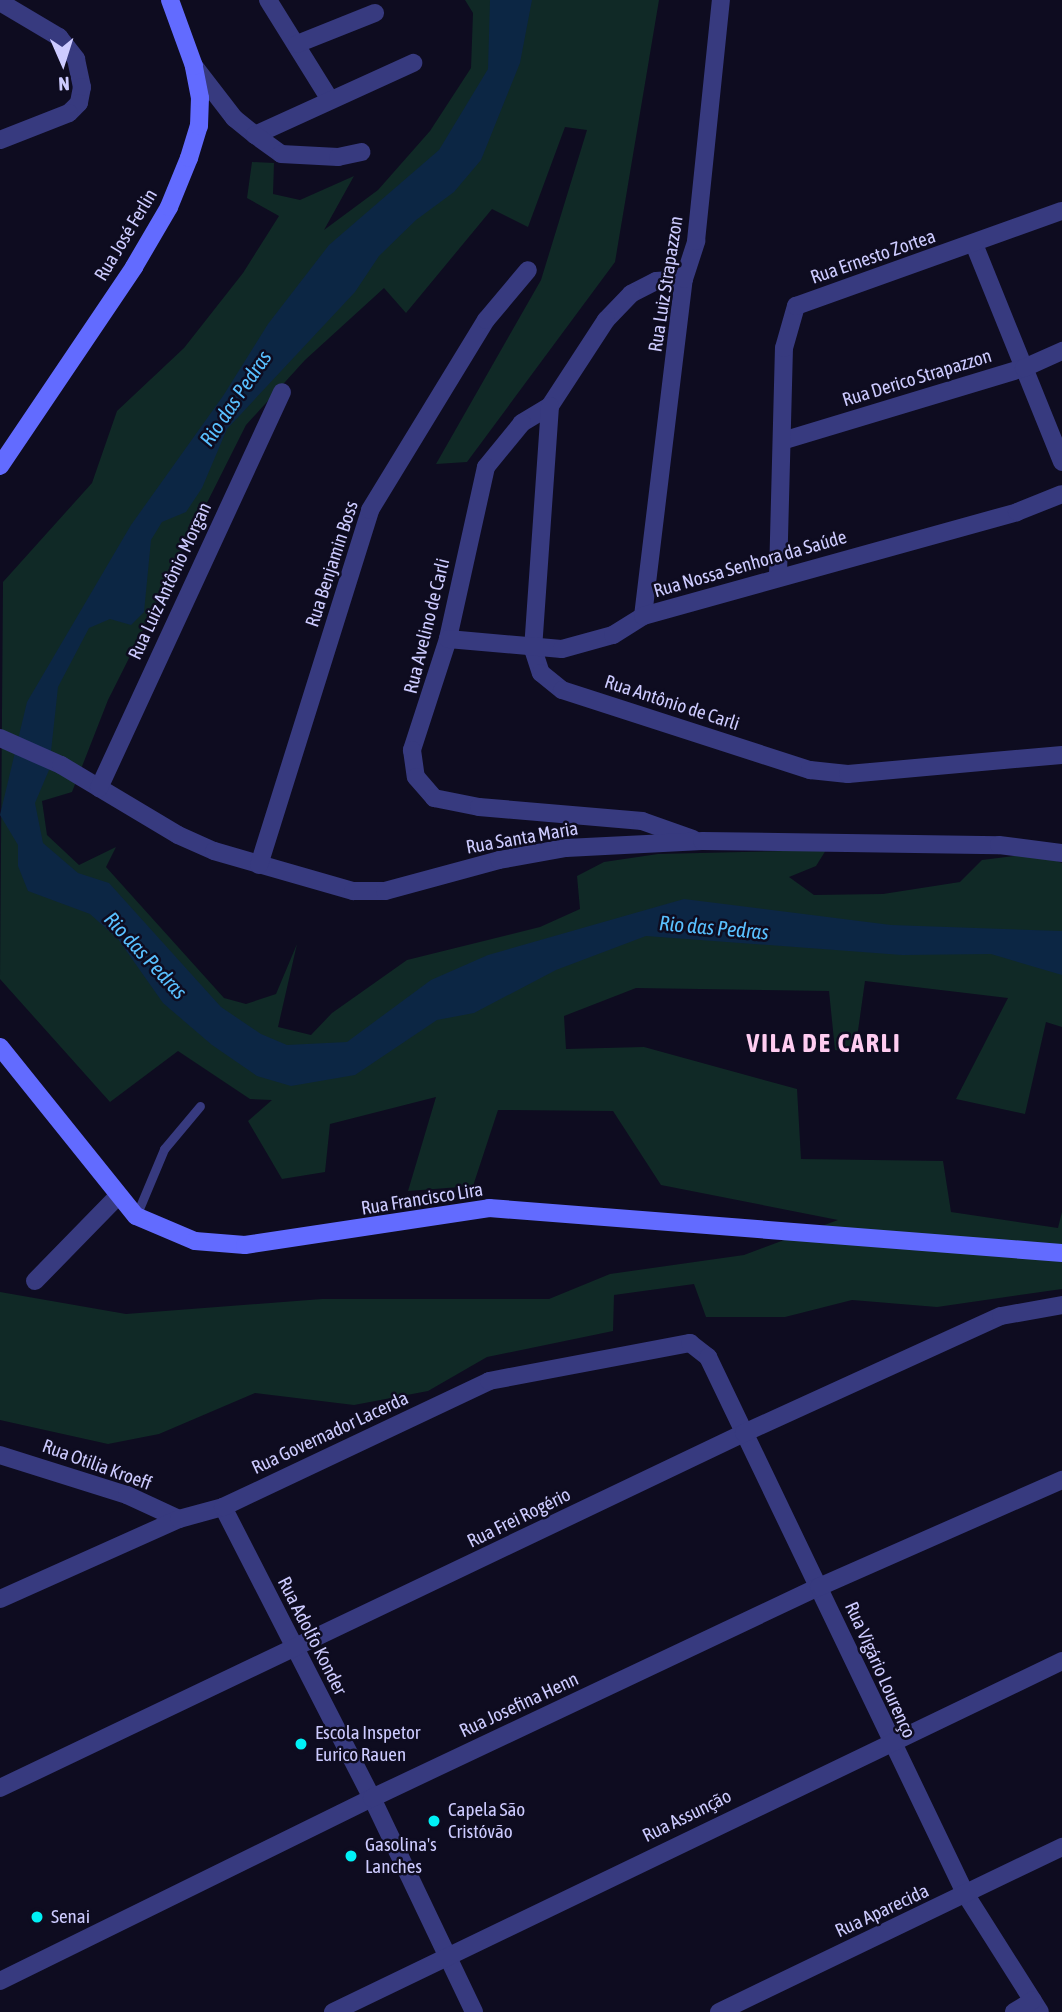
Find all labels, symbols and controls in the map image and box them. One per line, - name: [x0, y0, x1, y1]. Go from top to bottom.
- north arrow: [28, 28, 98, 98]
- text: N: [58, 73, 70, 95]
- street label: Rua José Ferlin: [90, 185, 162, 285]
- street label: Rua Luiz Strapazzon: [644, 214, 688, 354]
- street label: Rua Ernesto Zortea: [807, 225, 939, 289]
- street label: Rua Derico Strapazzon: [840, 344, 994, 412]
- water label: Rio das Pedras: [194, 345, 276, 451]
- street label: Rua Benjamin Boss: [301, 498, 363, 630]
- street label: Rua Luiz Antônio Morgan: [124, 499, 216, 663]
- street label: Rua Nossa Senhora da Saúde: [651, 526, 849, 602]
- street label: Rua Avelino de Carli: [399, 556, 455, 696]
- street label: Rua Antônio de Carli: [602, 670, 742, 736]
- street label: Rua Santa Maria: [464, 817, 580, 859]
- water label: Rio das Pedras: [99, 906, 193, 1004]
- water label: Rio das Pedras: [658, 910, 770, 944]
- district label: VILA DE CARLI: [748, 1028, 900, 1060]
- street label: Rua Francisco Lira: [359, 1178, 485, 1220]
- street label: Rua Governador Lacerda: [248, 1387, 412, 1479]
- street label: Rua Otilia Kroeff: [39, 1435, 155, 1495]
- street label: Rua Frei Rogério: [464, 1483, 574, 1553]
- street label: Rua Adolfo Konder: [272, 1573, 352, 1699]
- street label: Rua Vigário Lourenço: [840, 1598, 920, 1742]
- street label: Rua Josefina Henn: [456, 1667, 582, 1743]
- place label: Escola Inspetor Eurico Rauen: [315, 1722, 420, 1766]
- marker: Escola Inspetor Eurico Rauen: [293, 1736, 309, 1752]
- street label: Rua Assunção: [639, 1785, 735, 1847]
- place label: Capela São Cristóvão: [448, 1799, 525, 1843]
- marker: Capela São Cristóvão: [426, 1813, 442, 1829]
- place label: Gasolina's Lanches: [365, 1834, 437, 1878]
- marker: Gasolina's Lanches: [343, 1848, 359, 1864]
- street label: Rua Aparecida: [832, 1879, 932, 1943]
- place label: Senai: [51, 1906, 90, 1928]
- marker: Senai: [29, 1909, 45, 1925]

